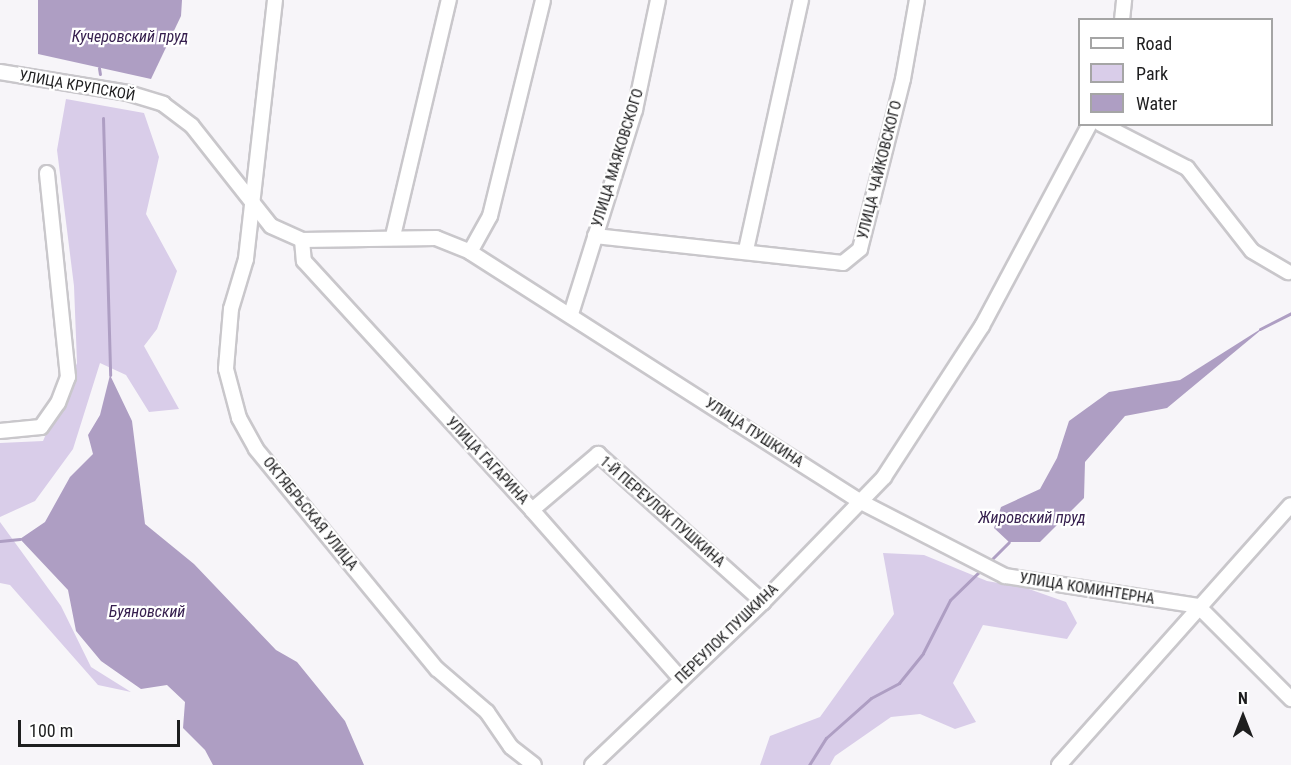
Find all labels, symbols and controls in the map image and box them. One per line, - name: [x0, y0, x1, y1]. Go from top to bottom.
- legend: [1078, 18, 1273, 126]
- water label: Кучеровский пруд: [72, 27, 188, 47]
- text: Road: [1136, 33, 1172, 54]
- text: Park: [1136, 63, 1168, 84]
- street label: УЛИЦА КРУПСКОЙ: [18, 67, 136, 105]
- street label: УЛИЦА МАЯКОВСКОГО: [588, 87, 648, 229]
- text: Water: [1136, 93, 1177, 114]
- street label: УЛИЦА ЧАЙКОВСКОГО: [854, 99, 906, 241]
- street label: УЛИЦА ПУШКИНА: [701, 394, 807, 472]
- street label: УЛИЦА ГАГАРИНА: [442, 414, 532, 508]
- street label: 1-Й ПЕРЕУЛОК ПУШКИНА: [596, 453, 728, 571]
- street label: ОКТЯБРЬСКАЯ УЛИЦА: [259, 454, 361, 574]
- water label: Жировский пруд: [978, 508, 1086, 528]
- street label: УЛИЦА КОМИНТЕРНА: [1018, 569, 1156, 609]
- street label: ПЕРЕУЛОК ПУШКИНА: [672, 580, 782, 688]
- water label: Буяновский: [109, 602, 185, 622]
- north arrow: [1213, 687, 1273, 747]
- text: N: [1238, 689, 1248, 708]
- scale bar: [21, 708, 183, 746]
- text: 100 m: [29, 720, 73, 741]

